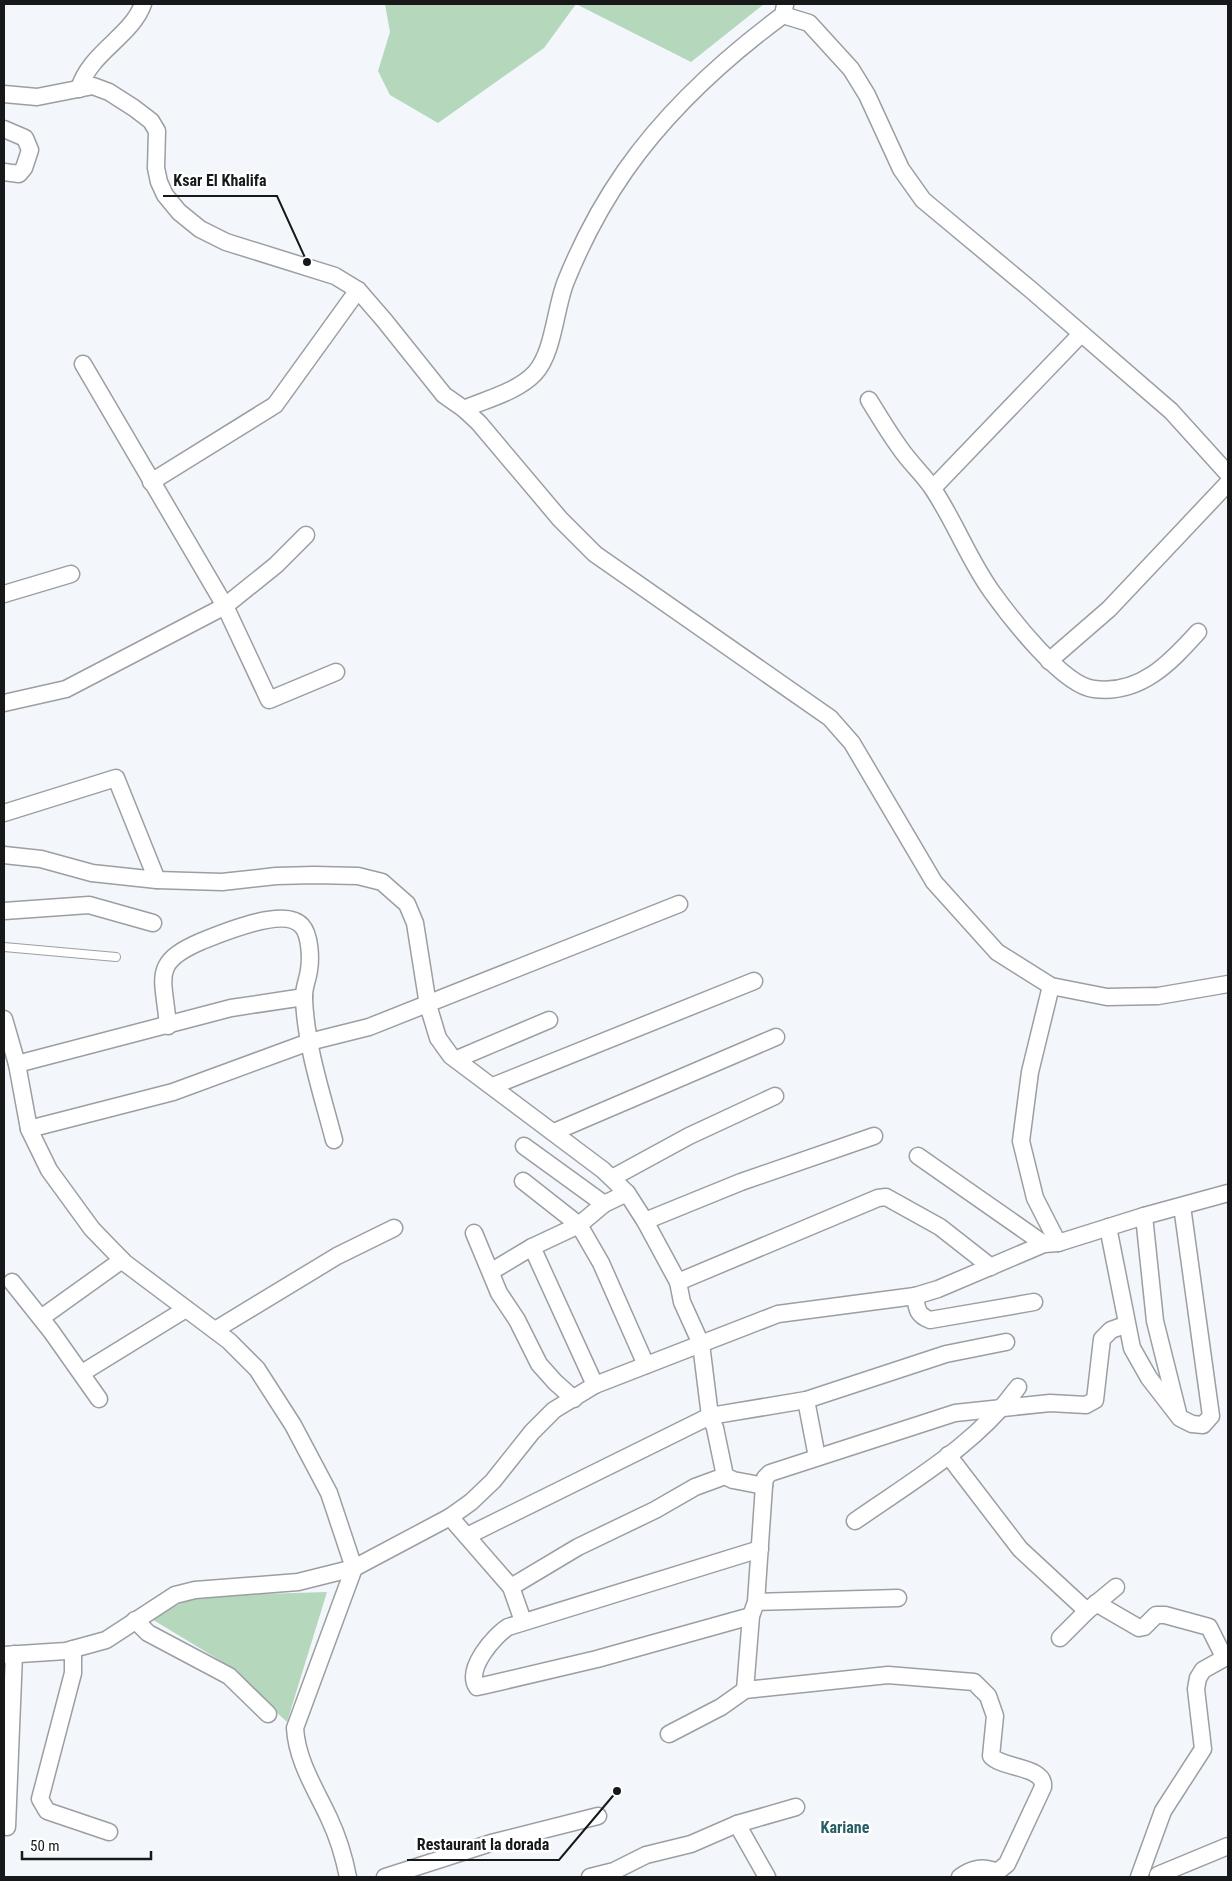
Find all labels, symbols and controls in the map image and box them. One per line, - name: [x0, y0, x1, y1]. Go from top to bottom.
- callout: Ksar El Khalifa: [163, 165, 277, 196]
- text: Ksar El Khalifa: [173, 171, 267, 190]
- district label: Kariane: [821, 1818, 870, 1837]
- scale bar: [22, 1828, 151, 1860]
- callout: Restaurant la dorada: [407, 1829, 559, 1860]
- text: Restaurant la dorada: [417, 1835, 550, 1854]
- text: 50 m: [30, 1837, 60, 1855]

